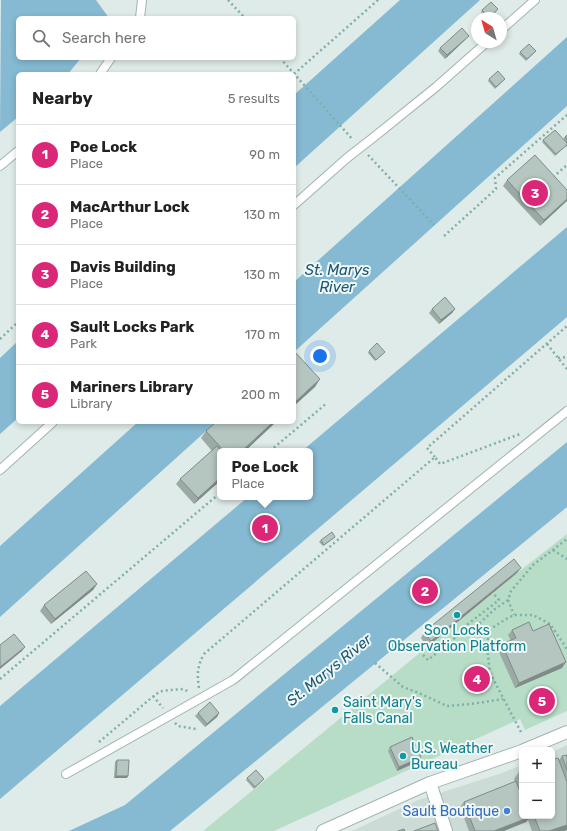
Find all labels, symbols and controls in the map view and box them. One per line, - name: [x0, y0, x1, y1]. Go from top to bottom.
- north arrow: [471, 12, 507, 48]
- search box: [16, 16, 296, 60]
- icon: search: [30, 27, 52, 49]
- text: Search here: [62, 29, 146, 47]
- text: Nearby: [32, 88, 93, 108]
- text: 5 results: [228, 91, 280, 106]
- text: Poe Lock: [70, 138, 137, 156]
- text: 1: [42, 147, 48, 162]
- text: 90 m: [249, 147, 280, 162]
- text: Place: [70, 156, 103, 171]
- pin: 3: [522, 178, 548, 208]
- text: MacArthur Lock: [70, 198, 189, 216]
- text: 2: [41, 207, 49, 222]
- text: 130 m: [244, 207, 280, 222]
- text: Place: [70, 216, 103, 231]
- text: Davis Building: [70, 258, 176, 276]
- water label: St. Marys River: [305, 261, 370, 296]
- text: 3: [41, 267, 49, 282]
- text: 130 m: [244, 267, 280, 282]
- text: Place: [70, 276, 103, 291]
- text: Sault Locks Park: [70, 318, 194, 336]
- text: 4: [41, 327, 49, 342]
- text: 170 m: [245, 327, 280, 342]
- text: Park: [70, 336, 97, 351]
- your location: [310, 346, 330, 366]
- text: Mariners Library: [70, 378, 193, 396]
- text: 5: [41, 387, 49, 402]
- text: 200 m: [241, 387, 280, 402]
- text: Library: [70, 396, 112, 411]
- popup: [217, 448, 313, 500]
- text: Poe Lock: [232, 458, 299, 476]
- text: Place: [232, 476, 265, 491]
- pin: 1: [252, 513, 278, 543]
- pin: 2: [412, 576, 438, 606]
- marker: Soo Locks Observation Platform: [452, 610, 462, 620]
- place label: Soo Locks Observation Platform: [388, 622, 526, 655]
- water label: St. Marys River: [283, 629, 376, 710]
- pin: 4: [464, 664, 490, 694]
- pin: 5: [529, 686, 555, 716]
- place label: Saint Mary's Falls Canal: [343, 694, 422, 727]
- marker: Saint Mary's Falls Canal: [330, 705, 340, 715]
- place label: U.S. Weather Bureau: [411, 740, 494, 773]
- map controls: [519, 747, 555, 819]
- button: +: [519, 747, 555, 783]
- marker: U.S. Weather Bureau: [398, 751, 408, 761]
- button: −: [519, 783, 555, 819]
- place label: Sault Boutique: [403, 803, 499, 820]
- marker: Sault Boutique: [502, 806, 512, 816]

